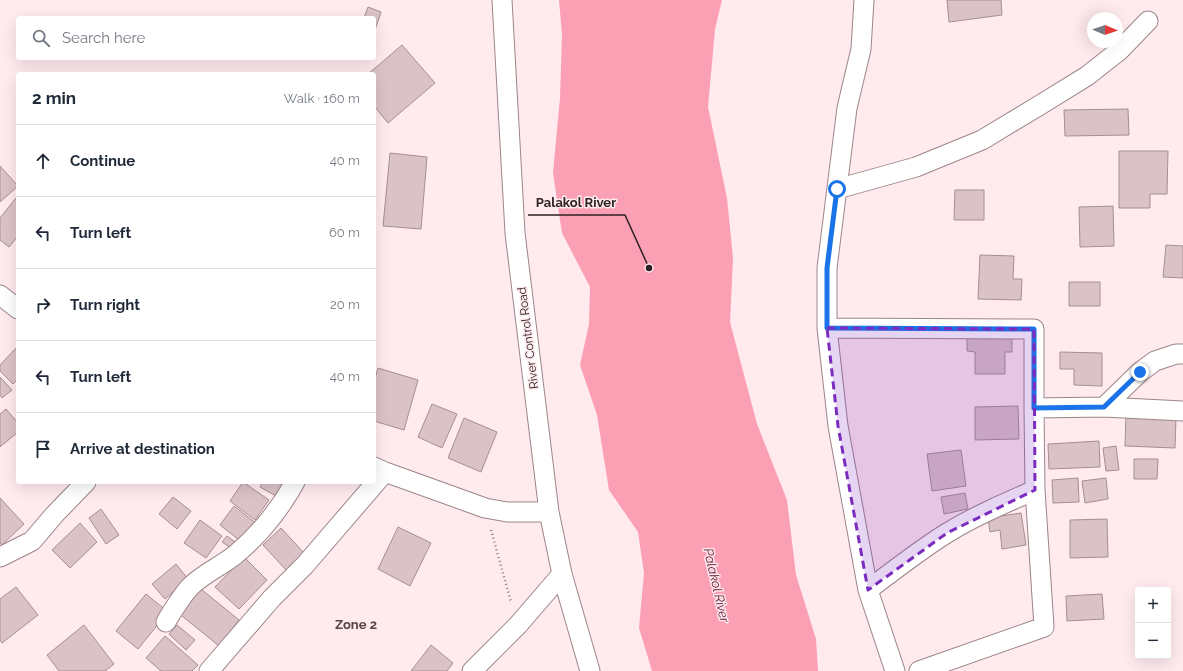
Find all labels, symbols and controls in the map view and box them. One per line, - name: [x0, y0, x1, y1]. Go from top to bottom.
- north arrow: [1087, 12, 1123, 48]
- search box: [16, 16, 376, 60]
- icon: search: [30, 27, 52, 49]
- text: Search here: [62, 29, 145, 47]
- text: 2 min: [32, 88, 76, 108]
- text: Walk · 160 m: [284, 91, 360, 106]
- icon: ahead: [32, 150, 54, 172]
- text: Continue: [70, 152, 135, 170]
- text: 40 m: [330, 153, 360, 168]
- route start: [828, 180, 846, 198]
- callout: Palakol River: [528, 190, 625, 215]
- text: Palakol River: [536, 195, 616, 210]
- icon: left: [32, 222, 54, 244]
- text: Turn left: [70, 224, 131, 242]
- text: 60 m: [329, 225, 360, 240]
- street label: River Control Road: [515, 286, 541, 390]
- icon: right: [32, 294, 54, 316]
- text: Turn right: [70, 296, 140, 314]
- text: 20 m: [330, 297, 360, 312]
- route end: [1131, 363, 1149, 381]
- icon: left: [32, 366, 54, 388]
- text: Turn left: [70, 368, 131, 386]
- text: 40 m: [330, 369, 360, 384]
- icon: arrive: [32, 438, 54, 460]
- text: Arrive at destination: [70, 440, 215, 458]
- water label: Palakol River: [701, 546, 732, 624]
- map controls: [1135, 587, 1171, 659]
- button: +: [1135, 587, 1171, 623]
- district label: Zone 2: [335, 617, 377, 632]
- button: −: [1135, 623, 1171, 659]

